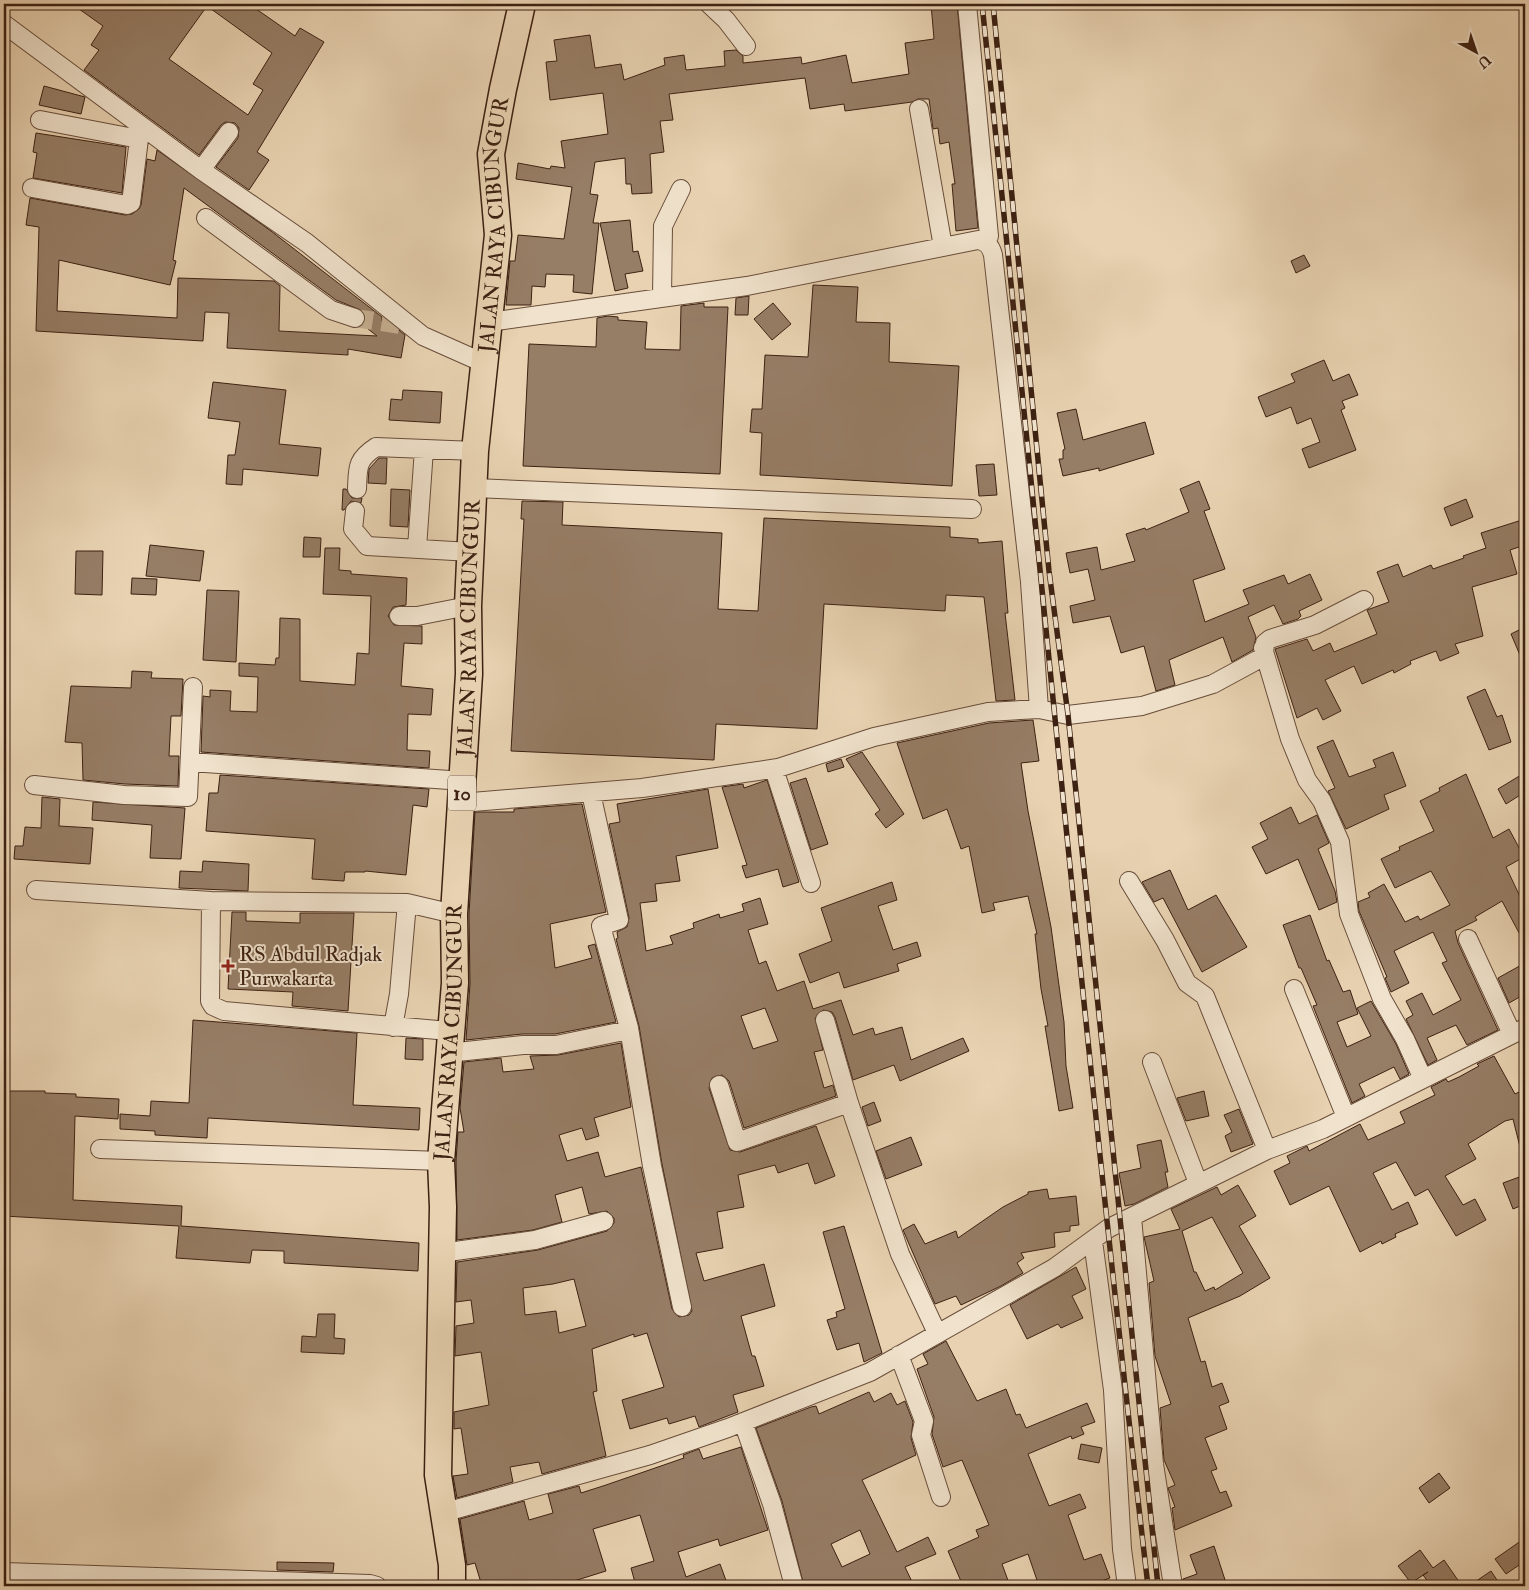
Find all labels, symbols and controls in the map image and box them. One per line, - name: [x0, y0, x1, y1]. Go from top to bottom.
- north arrow: [1452, 28, 1502, 78]
- text: U: [1474, 51, 1494, 72]
- street label: JALAN RAYA CIBUNGUR: [472, 94, 515, 355]
- street label: JALAN RAYA CIBUNGUR: [450, 498, 486, 759]
- road number: 10: [448, 776, 476, 810]
- street label: JALAN RAYA CIBUNGUR: [427, 902, 469, 1163]
- place label: RS Abdul Radjak Purwakarta: [239, 941, 382, 992]
- marker: RS Abdul Radjak Purwakarta: [221, 959, 235, 973]

